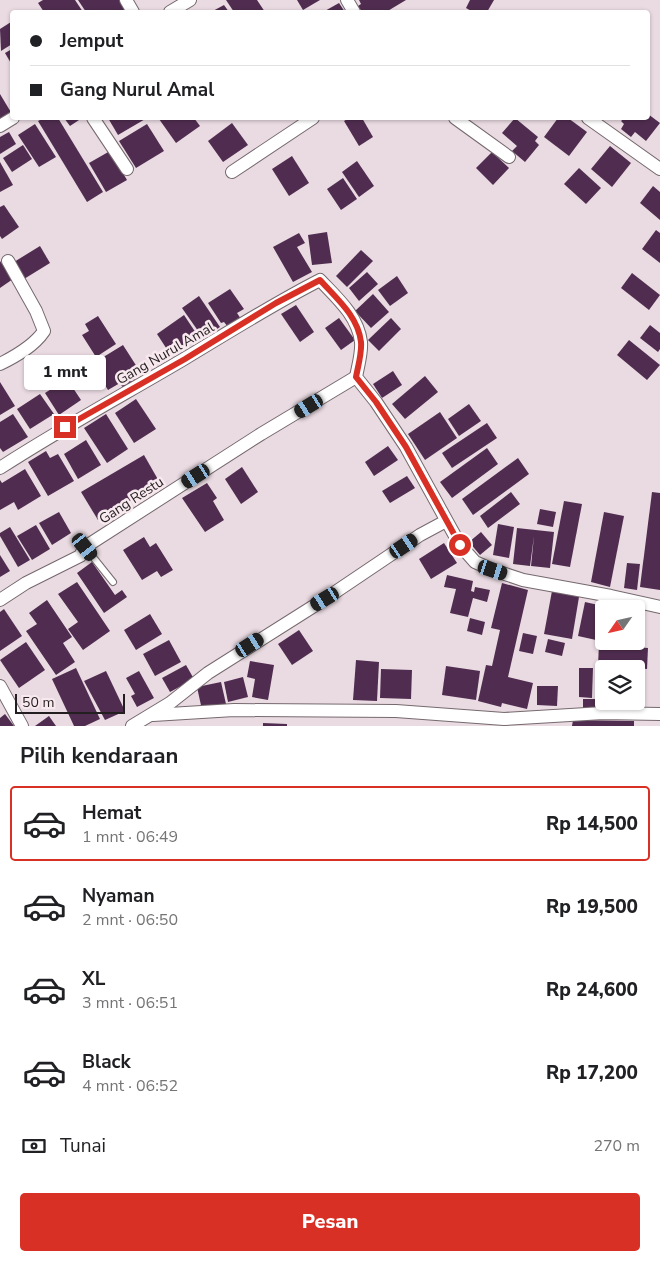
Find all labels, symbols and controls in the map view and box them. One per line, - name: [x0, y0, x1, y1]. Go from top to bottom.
- text: Jemput: [60, 28, 123, 54]
- text: Gang Nurul Amal: [60, 77, 214, 103]
- street label: Gang Nurul Amal: [113, 317, 218, 389]
- callout: 1 mnt: [24, 354, 106, 390]
- text: 1 mnt: [43, 361, 87, 383]
- car: [292, 392, 325, 420]
- route end: [54, 416, 76, 438]
- car: [179, 462, 212, 490]
- street label: Gang Restu: [95, 472, 167, 528]
- car: [69, 531, 100, 563]
- car: [387, 531, 420, 561]
- route start: [449, 534, 471, 556]
- car: [476, 558, 509, 582]
- car: [308, 585, 341, 613]
- north arrow: [595, 600, 645, 650]
- map controls: [595, 600, 645, 710]
- car: [233, 631, 266, 659]
- button: layers: [595, 660, 645, 710]
- scale bar: [15, 691, 125, 714]
- text: 50 m: [22, 693, 54, 712]
- text: Pilih kendaraan: [20, 741, 178, 771]
- text: Hemat: [82, 800, 141, 826]
- icon: car: [22, 801, 67, 846]
- text: Rp 14,500: [546, 811, 638, 837]
- text: 1 mnt · 06:49: [82, 826, 178, 848]
- text: Nyaman: [82, 883, 155, 909]
- icon: car: [22, 884, 67, 929]
- text: Rp 19,500: [546, 894, 638, 920]
- text: 2 mnt · 06:50: [82, 909, 178, 931]
- text: XL: [82, 966, 105, 992]
- icon: car: [22, 967, 67, 1012]
- text: Rp 24,600: [546, 977, 638, 1003]
- text: 3 mnt · 06:51: [82, 992, 178, 1014]
- text: Black: [82, 1049, 131, 1075]
- icon: car: [22, 1050, 67, 1095]
- text: Rp 17,200: [546, 1060, 638, 1086]
- text: 4 mnt · 06:52: [82, 1075, 178, 1097]
- icon: cash: [20, 1132, 48, 1160]
- text: Tunai: [60, 1133, 106, 1159]
- text: 270 m: [593, 1135, 640, 1157]
- button: Pesan: [20, 1193, 640, 1251]

